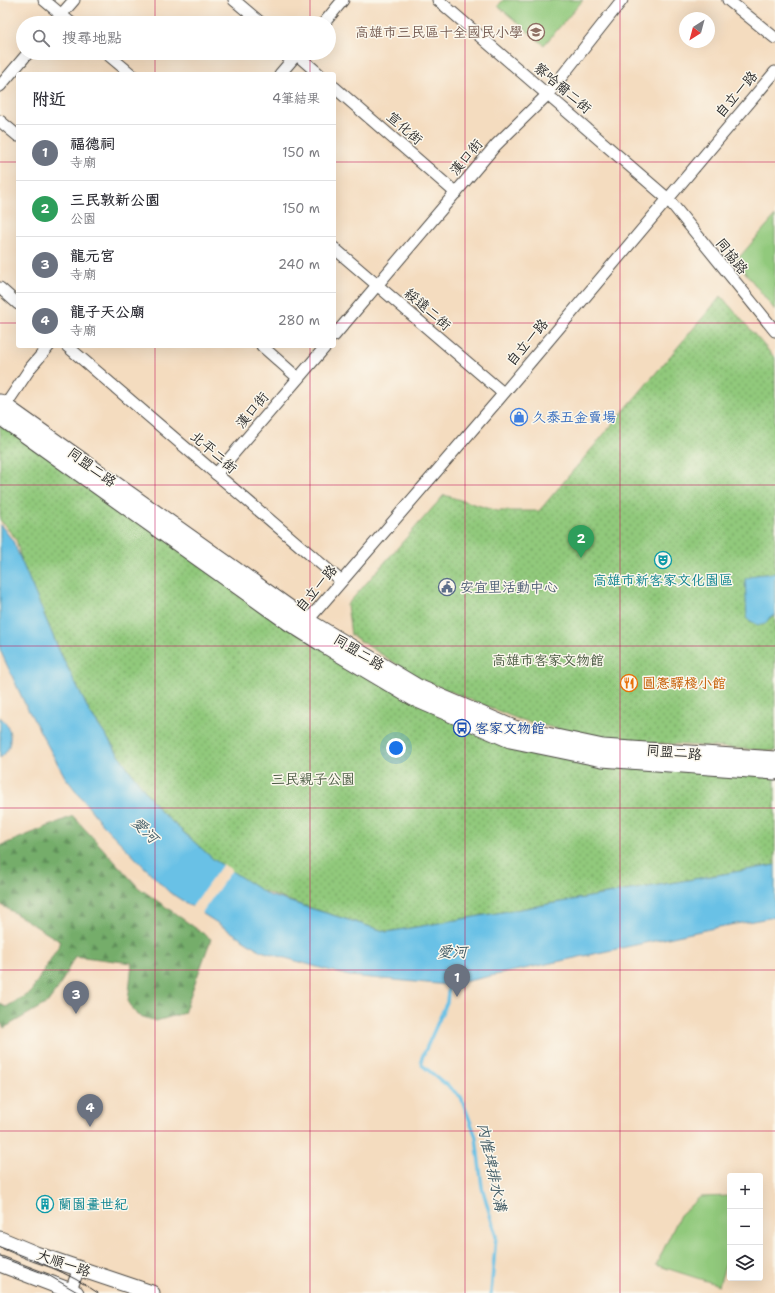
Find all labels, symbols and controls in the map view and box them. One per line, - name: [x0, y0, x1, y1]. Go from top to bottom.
- north arrow: [679, 12, 715, 48]
- search box: [16, 16, 336, 60]
- school or university icon: 高雄市三民區十全國民小學: [526, 22, 546, 42]
- place label: 高雄市三民區十全國民小學: [355, 23, 523, 41]
- icon: search: [30, 27, 52, 49]
- text: 搜尋地點: [62, 28, 122, 48]
- street label: 察哈爾二街: [530, 59, 596, 117]
- street label: 自立一路: [711, 67, 761, 121]
- text: 附近: [32, 88, 66, 110]
- text: 4筆結果: [272, 90, 320, 107]
- street label: 宣化街: [383, 107, 427, 149]
- text: 福德祠: [70, 134, 115, 154]
- street label: 漢口街: [446, 135, 486, 179]
- text: 1: [42, 144, 48, 161]
- text: 150 m: [282, 144, 320, 161]
- text: 寺廟: [70, 154, 96, 171]
- text: 三民敦新公園: [70, 190, 160, 210]
- text: 2: [40, 200, 50, 217]
- text: 150 m: [282, 200, 320, 217]
- text: 公園: [70, 210, 96, 227]
- street label: 同協路: [712, 234, 752, 278]
- text: 龍元宮: [70, 246, 115, 266]
- text: 3: [40, 256, 50, 273]
- text: 240 m: [278, 256, 320, 273]
- text: 寺廟: [70, 266, 96, 283]
- street label: 綏遠二街: [401, 284, 455, 334]
- text: 龍子天公廟: [70, 302, 145, 322]
- text: 4: [40, 312, 50, 329]
- text: 280 m: [278, 312, 320, 329]
- street label: 自立一路: [502, 315, 552, 369]
- text: 寺廟: [70, 322, 96, 339]
- street label: 漢口街: [232, 388, 272, 432]
- shop icon: 久泰五金賣場: [509, 407, 529, 427]
- place label: 久泰五金賣場: [532, 408, 616, 426]
- street label: 北平二街: [187, 427, 241, 477]
- street label: 同盟二路: [64, 443, 120, 491]
- pin: 2: [568, 525, 594, 558]
- theatre icon: 高雄市新客家文化園區: [653, 550, 673, 570]
- street label: 自立一路: [291, 561, 341, 615]
- place label: 高雄市新客家文化園區: [593, 571, 733, 589]
- public building icon: 安宜里活動中心: [437, 577, 457, 597]
- place label: 安宜里活動中心: [460, 578, 558, 596]
- street label: 同盟二路: [330, 630, 388, 674]
- park label: 高雄市客家文物館: [492, 651, 604, 669]
- restaurant icon: 圓愙驛棧小館: [619, 673, 639, 693]
- place label: 圓愙驛棧小館: [642, 674, 726, 692]
- bus stop icon: 客家文物館: [452, 718, 472, 738]
- place label: 客家文物館: [475, 719, 545, 737]
- your location: [386, 738, 406, 758]
- street label: 同盟二路: [645, 741, 703, 763]
- park label: 三民親子公園: [271, 770, 355, 788]
- water label: 愛河: [127, 812, 165, 850]
- water label: 愛河: [437, 942, 470, 962]
- pin: 1: [444, 964, 470, 997]
- pin: 3: [63, 981, 89, 1014]
- pin: 4: [77, 1094, 103, 1127]
- water label: 內惟埤排水溝: [473, 1121, 512, 1215]
- map controls: [727, 1173, 763, 1281]
- button: +: [727, 1173, 763, 1209]
- building icon: 蘭園畫世紀: [35, 1194, 55, 1214]
- place label: 蘭園畫世紀: [58, 1195, 128, 1213]
- button: −: [727, 1209, 763, 1245]
- street label: 大順一路: [35, 1245, 93, 1281]
- button: layers: [727, 1245, 763, 1281]

